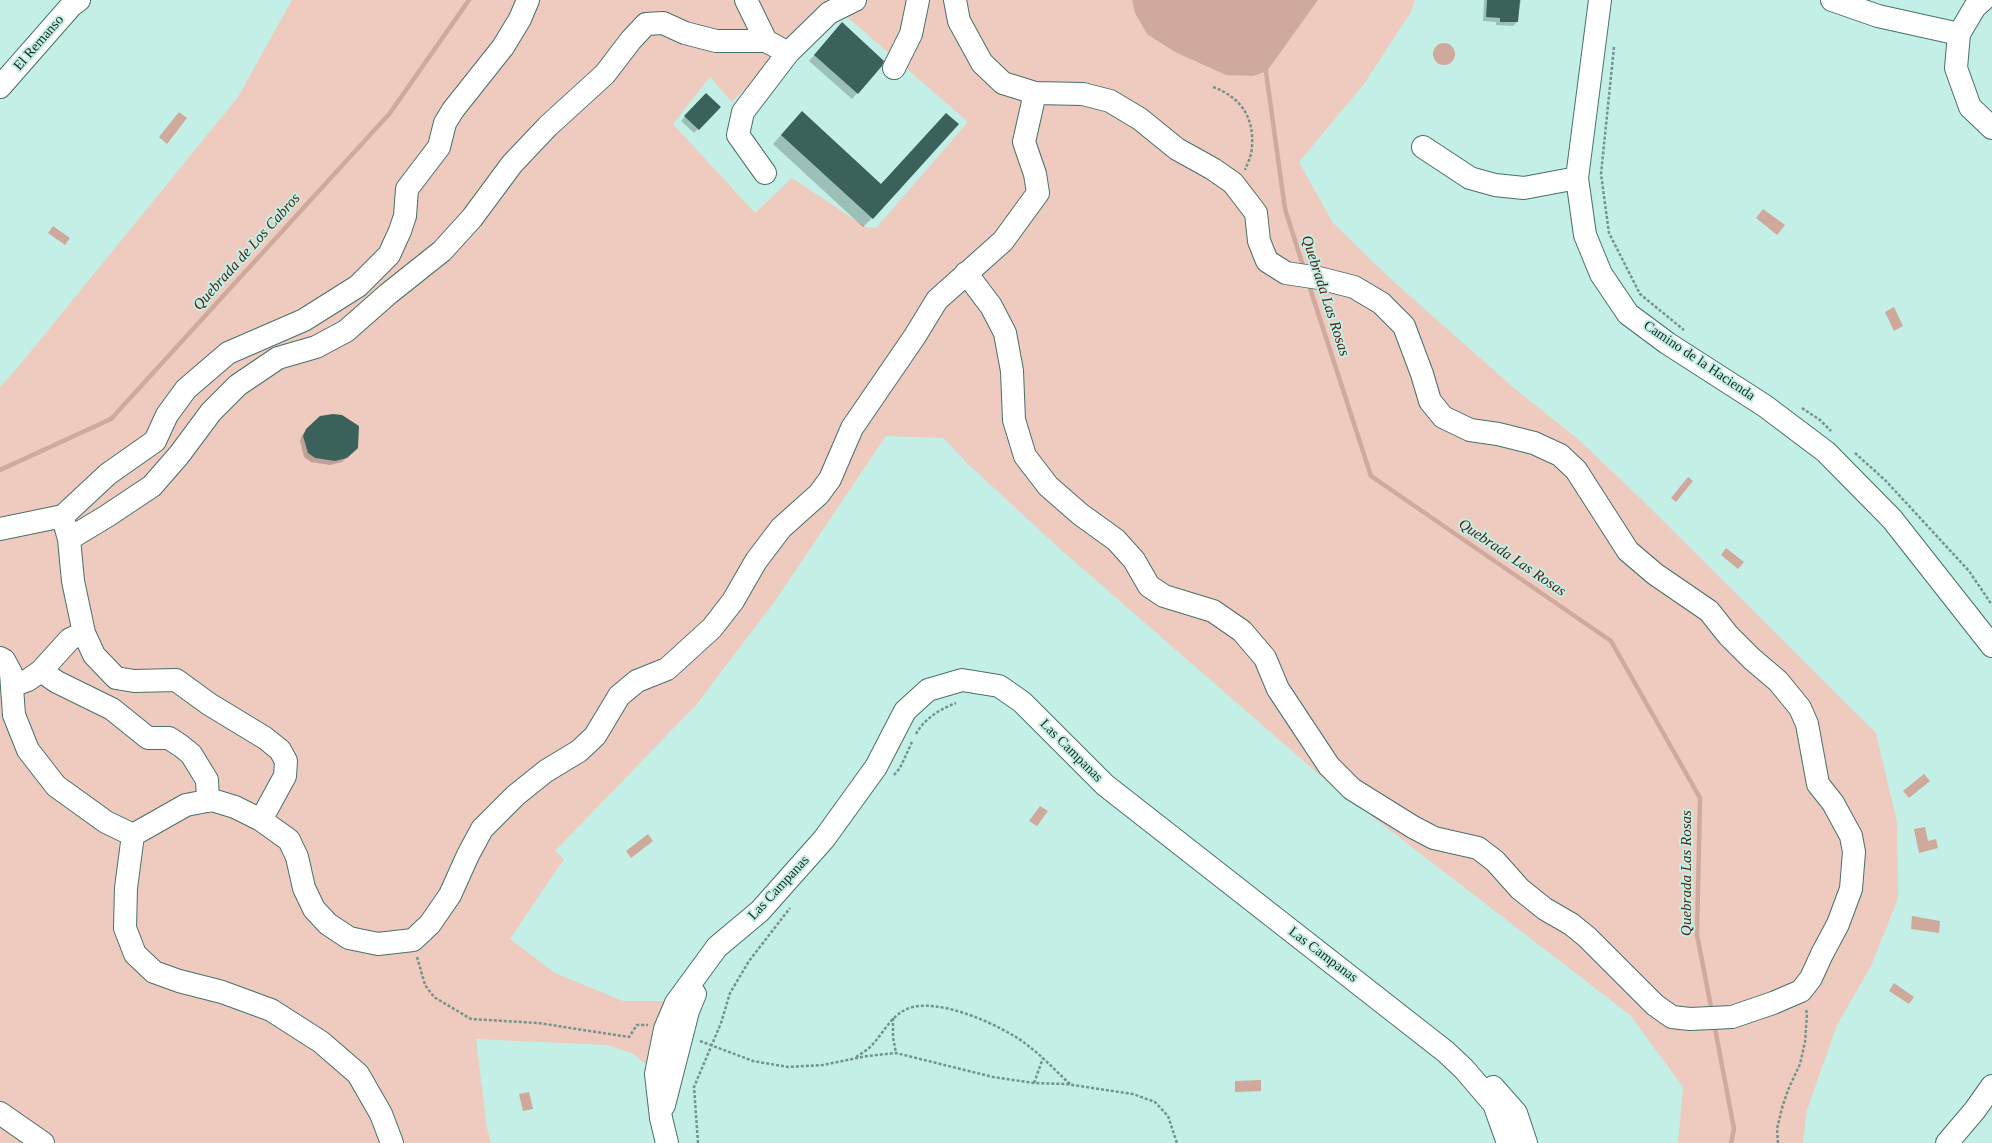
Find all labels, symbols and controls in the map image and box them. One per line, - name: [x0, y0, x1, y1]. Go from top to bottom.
- street label: El Remanso: [10, 12, 68, 74]
- water label: Quebrada de Los Cabros: [190, 190, 304, 314]
- water label: Quebrada Las Rosas: [1297, 233, 1353, 359]
- street label: Camino de la Hacienda: [1640, 317, 1758, 405]
- water label: Quebrada Las Rosas: [1455, 515, 1569, 601]
- street label: Las Campanas: [1036, 716, 1106, 786]
- water label: Quebrada Las Rosas: [1678, 810, 1696, 936]
- street label: Las Campanas: [745, 852, 813, 924]
- street label: Las Campanas: [1285, 924, 1361, 986]

